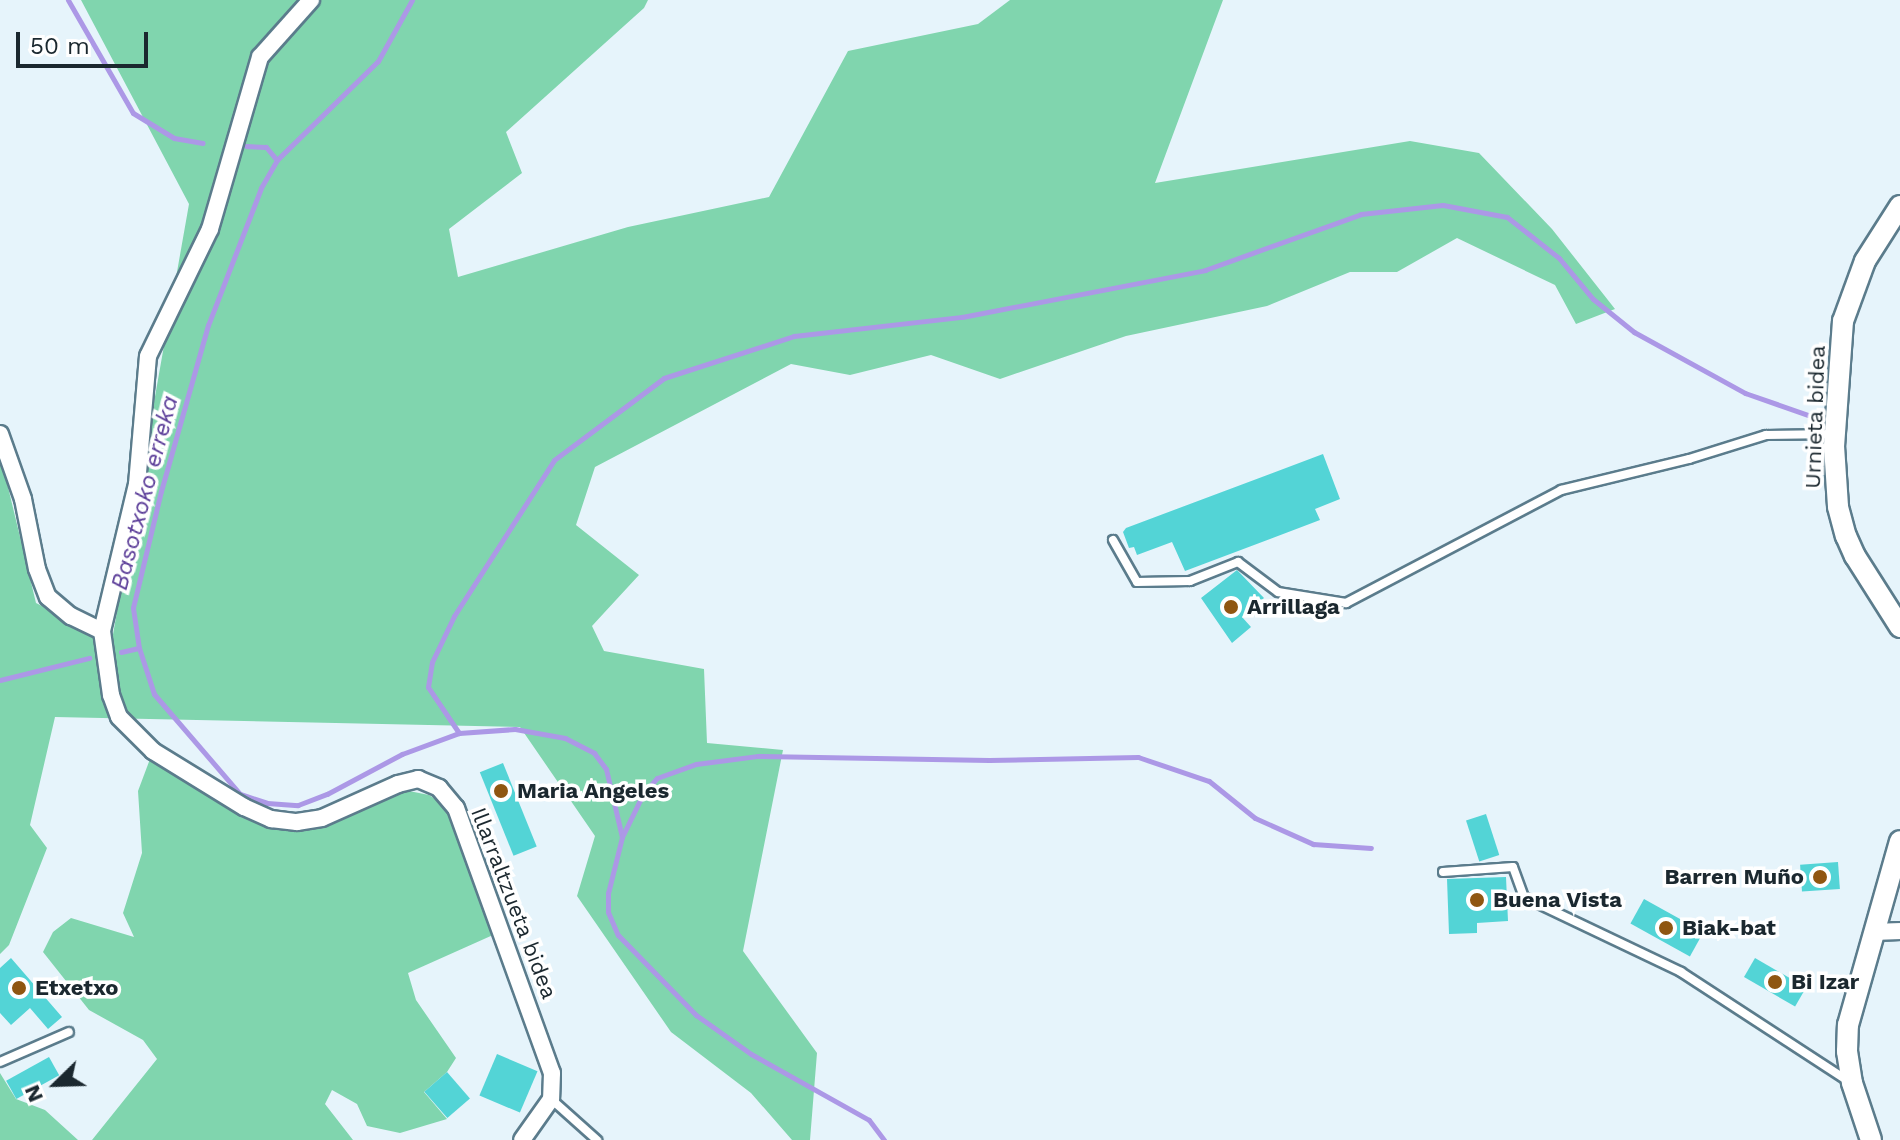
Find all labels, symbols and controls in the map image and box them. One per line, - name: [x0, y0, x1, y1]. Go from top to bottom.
- scale bar: [20, 16, 152, 66]
- text: 50 m: [30, 32, 90, 60]
- street label: Urnieta bidea: [1799, 345, 1831, 489]
- water label: Basotxoko erreka: [105, 393, 185, 593]
- place label: Arrillaga: [1247, 594, 1340, 620]
- marker: Arrillaga: [1222, 598, 1240, 616]
- place label: Maria Angeles: [517, 778, 670, 804]
- marker: Maria Angeles: [492, 782, 510, 800]
- street label: Illarraltzueta bidea: [465, 803, 563, 1003]
- place label: Barren Muño: [1664, 864, 1804, 890]
- marker: Barren Muño: [1811, 868, 1829, 886]
- place label: Buena Vista: [1493, 887, 1623, 913]
- marker: Buena Vista: [1468, 891, 1486, 909]
- place label: Biak-bat: [1682, 915, 1776, 941]
- marker: Biak-bat: [1657, 919, 1675, 937]
- place label: Bi Izar: [1791, 969, 1859, 995]
- marker: Bi Izar: [1766, 973, 1784, 991]
- place label: Etxetxo: [35, 975, 118, 1001]
- marker: Etxetxo: [10, 979, 28, 997]
- north arrow: [16, 1044, 96, 1124]
- text: N: [19, 1081, 48, 1106]

